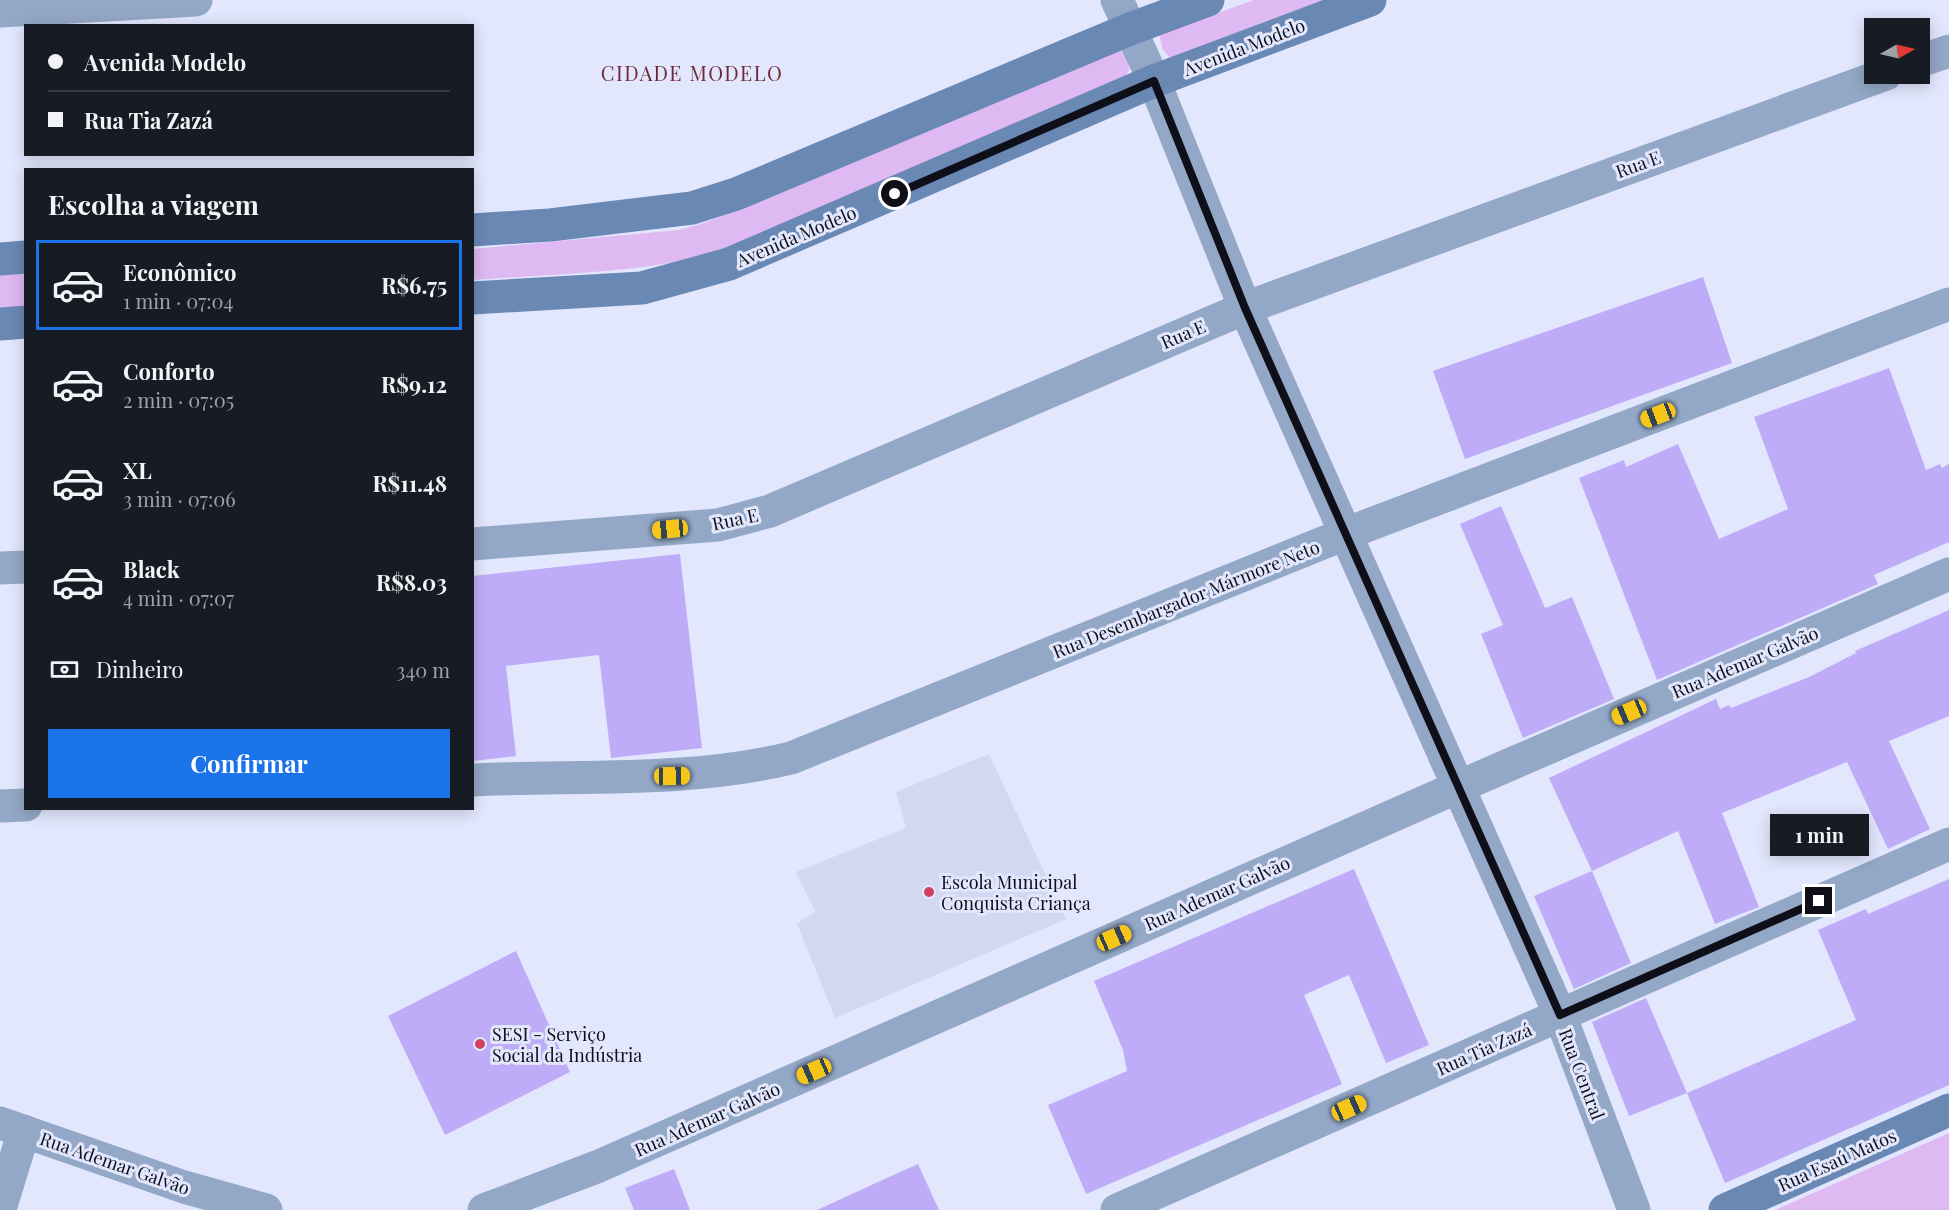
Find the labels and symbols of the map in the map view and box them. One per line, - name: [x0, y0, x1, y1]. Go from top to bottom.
- street label: Avenida Modelo: [1179, 13, 1308, 82]
- north arrow: [1864, 18, 1930, 84]
- district label: CIDADE MODELO: [601, 59, 783, 86]
- street label: Rua E: [1612, 145, 1664, 183]
- route start: [881, 180, 908, 207]
- street label: Avenida Modelo: [731, 200, 860, 273]
- street label: Rua E: [1157, 314, 1209, 354]
- car: [1638, 400, 1678, 430]
- street label: Rua E: [710, 502, 760, 536]
- car: [651, 518, 689, 540]
- street label: Rua Desembargador Mármore Neto: [1049, 534, 1323, 664]
- street label: Rua Ademar Galvão: [1668, 620, 1822, 704]
- car: [1609, 697, 1649, 727]
- car: [654, 767, 690, 785]
- callout: 1 min: [1770, 814, 1868, 856]
- street label: Rua Ademar Galvão: [1140, 850, 1294, 936]
- place label: Escola Municipal Conquista Criança: [941, 870, 1091, 915]
- marker: Escola Municipal Conquista Criança: [922, 885, 936, 899]
- route end: [1805, 887, 1832, 914]
- car: [1094, 922, 1134, 954]
- street label: Rua Tia Zazá: [1433, 1017, 1535, 1081]
- place label: SESI - Serviço Social da Indústria: [492, 1022, 642, 1067]
- street label: Rua Central: [1554, 1025, 1610, 1123]
- marker: SESI - Serviço Social da Indústria: [473, 1037, 487, 1051]
- car: [794, 1055, 834, 1087]
- street label: Rua Ademar Galvão: [630, 1076, 784, 1162]
- car: [1329, 1092, 1369, 1124]
- street label: Rua Esaú Matos: [1774, 1123, 1900, 1197]
- street label: Rua Ademar Galvão: [37, 1126, 193, 1200]

